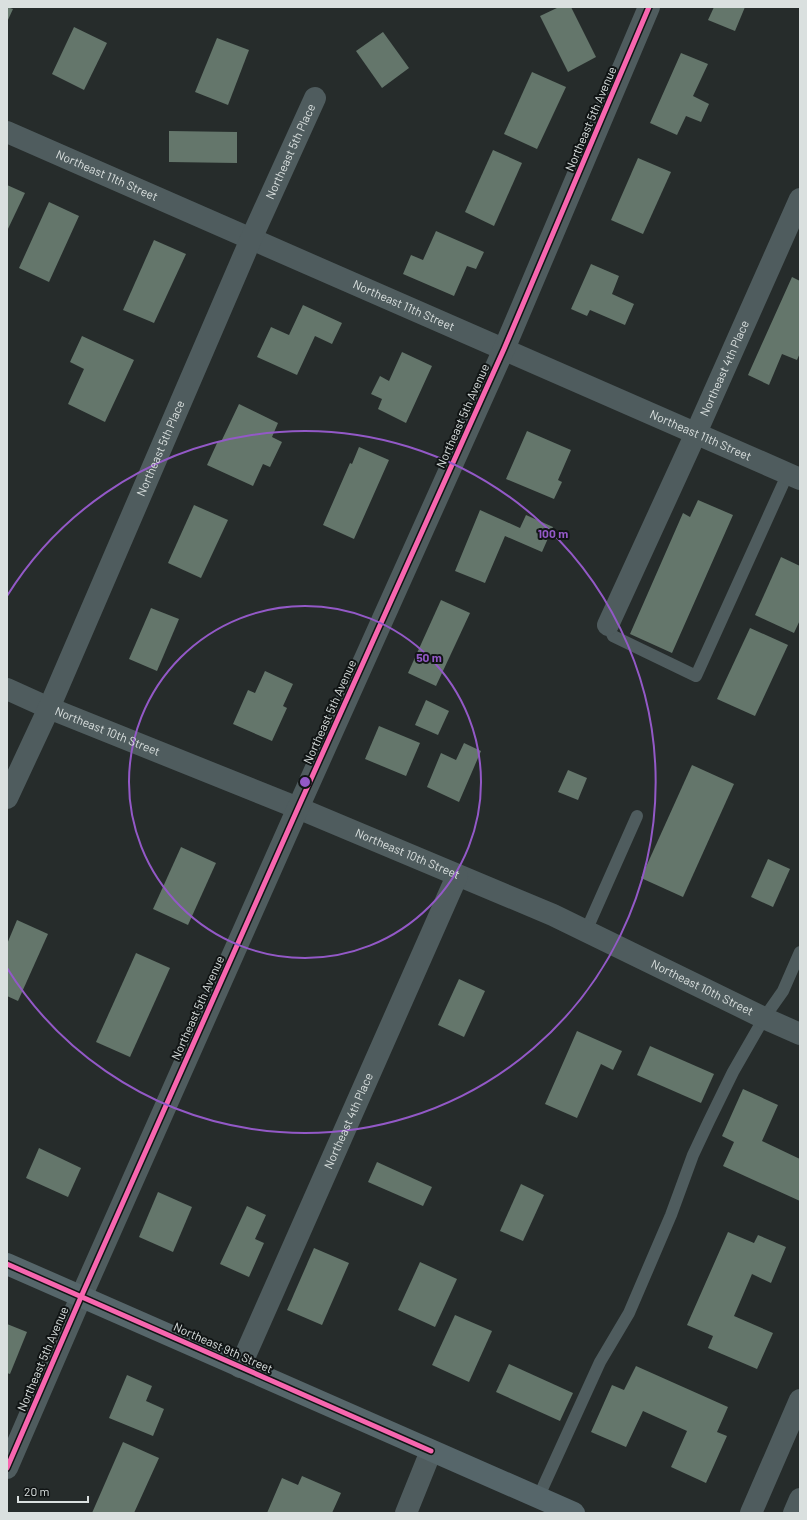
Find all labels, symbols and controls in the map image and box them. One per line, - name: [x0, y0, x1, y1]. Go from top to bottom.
- street label: Northeast 5th Avenue: [562, 64, 618, 173]
- street label: Northeast 5th Place: [262, 101, 317, 201]
- street label: Northeast 11th Street: [54, 146, 160, 203]
- street label: Northeast 11th Street: [351, 276, 457, 333]
- street label: Northeast 4th Place: [696, 318, 751, 418]
- street label: Northeast 5th Avenue: [433, 361, 491, 470]
- street label: Northeast 5th Place: [133, 398, 187, 498]
- street label: Northeast 11th Street: [648, 406, 754, 463]
- text: 100 m: [538, 526, 568, 540]
- text: 50 m: [416, 650, 442, 664]
- street label: Northeast 5th Avenue: [300, 657, 358, 766]
- street label: Northeast 10th Street: [53, 703, 162, 758]
- centre of rings: [298, 775, 312, 789]
- street label: Northeast 10th Street: [353, 825, 462, 881]
- street label: Northeast 5th Avenue: [168, 953, 226, 1062]
- street label: Northeast 10th Street: [649, 956, 756, 1018]
- street label: Northeast 4th Place: [320, 1070, 375, 1171]
- street label: Northeast 5th Avenue: [14, 1304, 70, 1413]
- street label: Northeast 9th Street: [172, 1319, 275, 1375]
- scale bar: [18, 1478, 88, 1504]
- text: 20 m: [24, 1484, 50, 1498]

